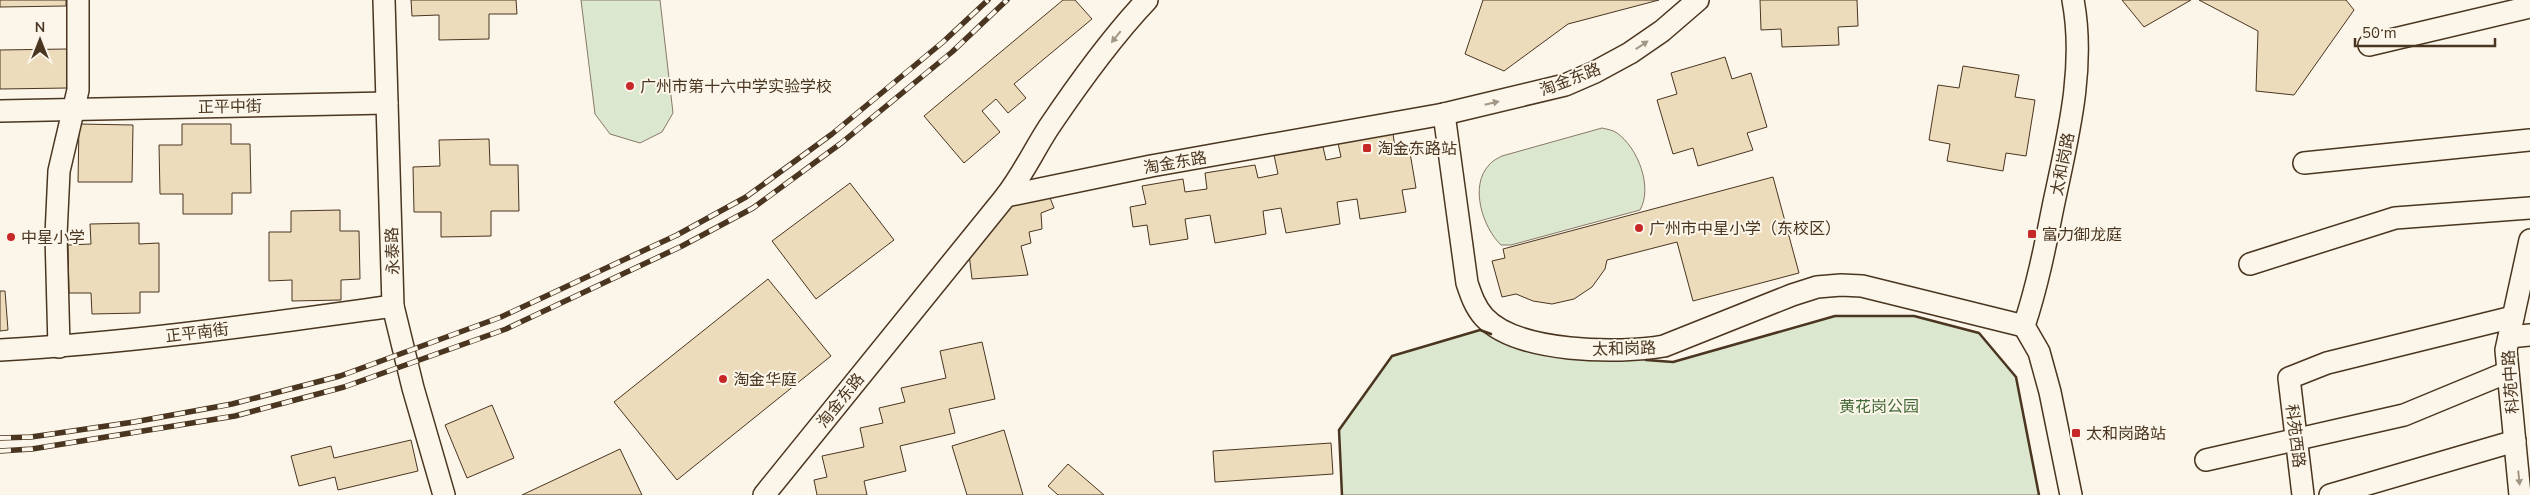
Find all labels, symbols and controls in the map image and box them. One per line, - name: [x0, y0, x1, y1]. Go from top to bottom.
- north arrow: [15, 15, 65, 65]
- scale bar: [2355, 15, 2495, 47]
- text: N: [35, 18, 45, 37]
- text: 50 m: [2362, 23, 2397, 43]
- one-way arrow: [1110, 31, 1121, 44]
- one-way arrow: [1635, 40, 1649, 50]
- street label: 淘金东路: [1537, 58, 1604, 102]
- place label: 广州市第十六中学实验学校: [640, 76, 832, 98]
- marker: 广州市第十六中学实验学校: [624, 80, 636, 92]
- street label: 正平中街: [198, 95, 262, 119]
- one-way arrow: [1484, 99, 1499, 107]
- street label: 太和岗路: [2046, 131, 2080, 198]
- place label: 淘金东路站: [1377, 138, 1457, 160]
- marker: 淘金东路站: [1361, 142, 1373, 154]
- street label: 淘金东路: [1142, 147, 1209, 179]
- place label: 广州市中星小学（东校区）: [1649, 218, 1841, 240]
- marker: 广州市中星小学（东校区）: [1633, 222, 1645, 234]
- place label: 富力御龙庭: [2042, 224, 2122, 246]
- place label: 中星小学: [21, 227, 85, 249]
- street label: 永泰路: [381, 227, 405, 275]
- marker: 富力御龙庭: [2026, 228, 2038, 240]
- marker: 中星小学: [5, 231, 17, 243]
- street label: 正平南街: [164, 318, 230, 348]
- street label: 太和岗路: [1592, 337, 1656, 361]
- street label: 科苑中路: [2498, 349, 2524, 415]
- place label: 淘金华庭: [733, 369, 797, 391]
- street label: 淘金东路: [812, 369, 869, 432]
- marker: 淘金华庭: [717, 373, 729, 385]
- park label: 黄花岗公园: [1839, 396, 1919, 418]
- street label: 科苑西路: [2280, 403, 2310, 469]
- place label: 太和岗路站: [2086, 423, 2166, 445]
- marker: 太和岗路站: [2070, 427, 2082, 439]
- one-way arrow: [2515, 471, 2523, 487]

